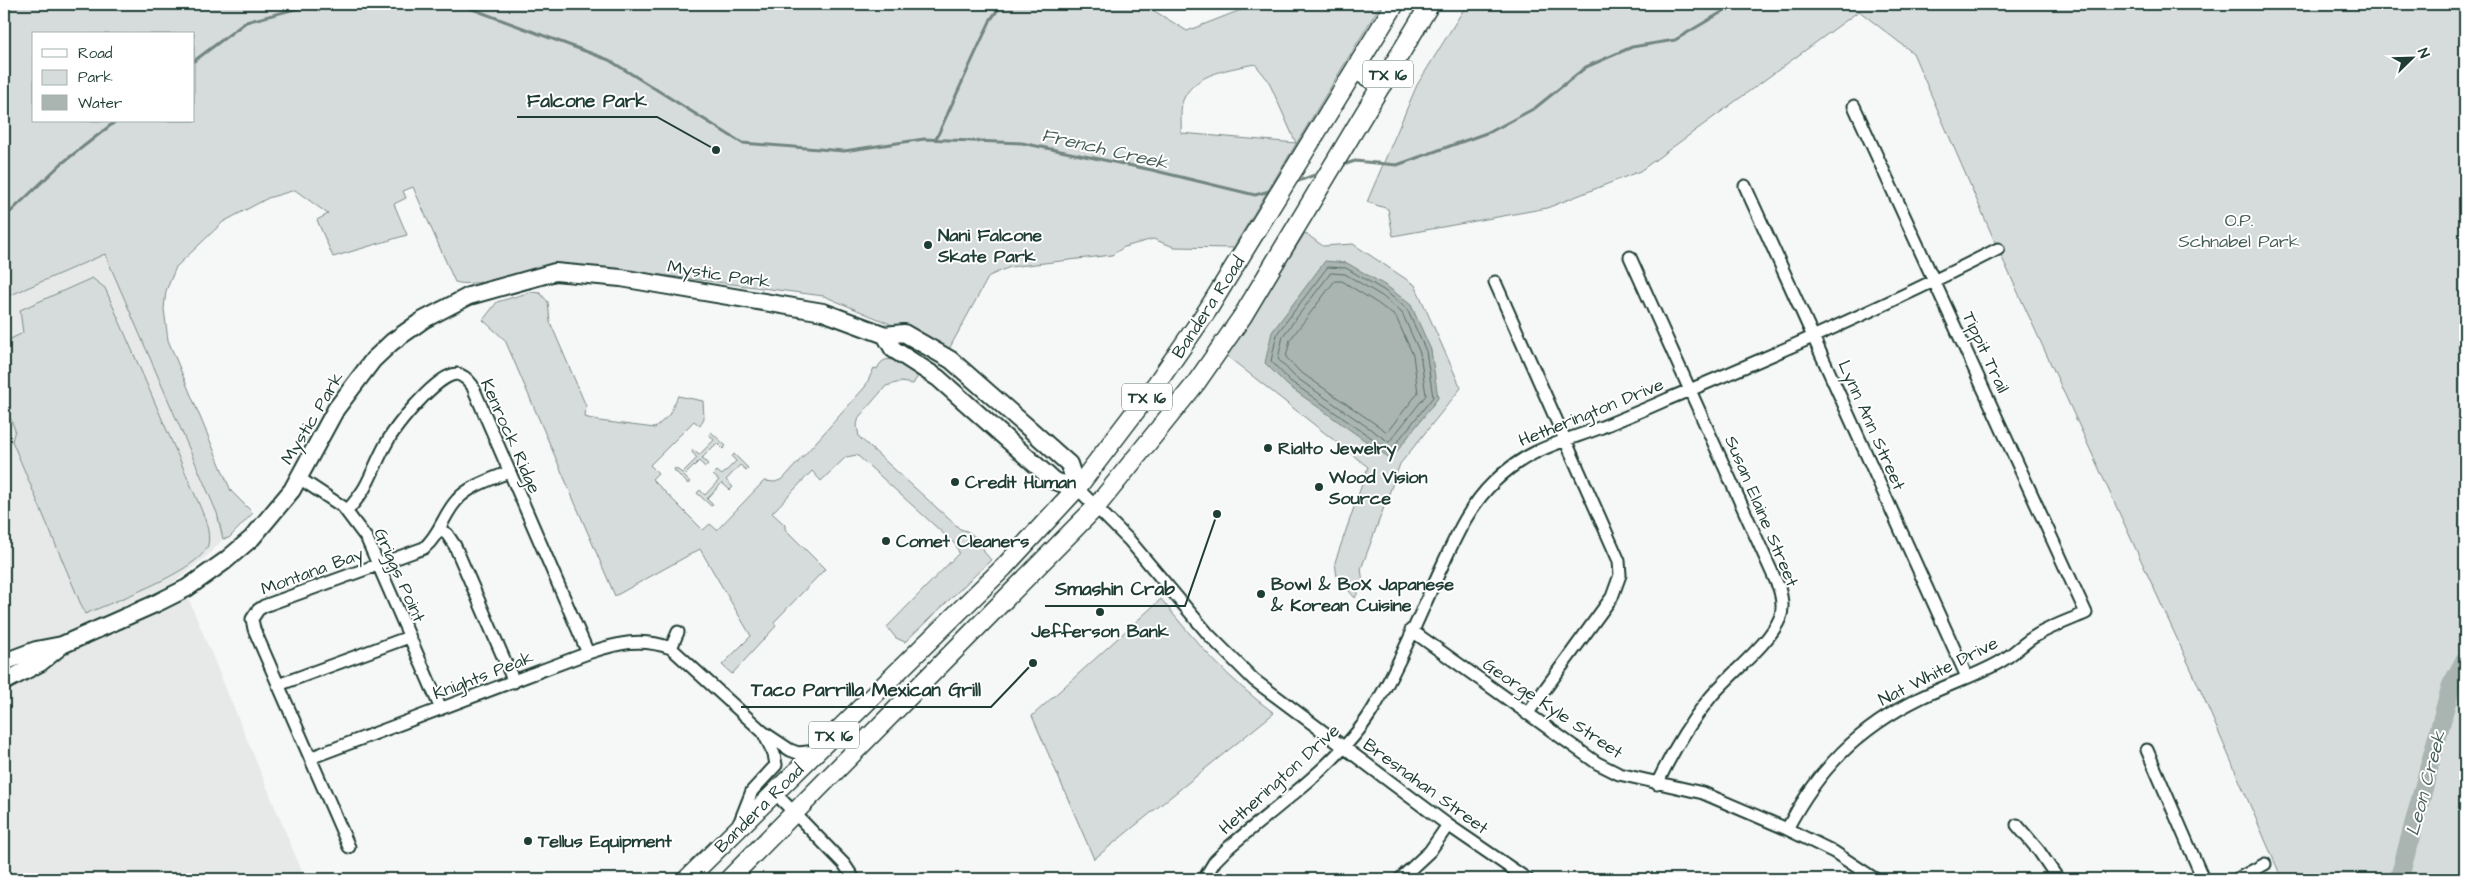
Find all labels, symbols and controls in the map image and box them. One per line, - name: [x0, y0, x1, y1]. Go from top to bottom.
- legend: [32, 32, 195, 122]
- north arrow: [2386, 32, 2436, 82]
- text: Road: [78, 43, 113, 64]
- text: N: [2412, 45, 2434, 61]
- road number: TX 16: [1363, 61, 1413, 88]
- text: Park: [78, 67, 113, 88]
- callout: Falcone Park: [517, 83, 657, 117]
- text: Falcone Park: [527, 88, 647, 115]
- text: Water: [78, 93, 122, 114]
- water label: French Creek: [1039, 122, 1171, 177]
- park label: O.P. Schnabel Park: [2178, 208, 2300, 254]
- place label: Nani Falcone Skate Park: [937, 223, 1042, 269]
- marker: Nani Falcone Skate Park: [922, 239, 934, 251]
- street label: Bandera Road: [1166, 251, 1251, 363]
- street label: Mystic Park: [665, 254, 772, 296]
- street label: Tippit Trail: [1956, 307, 2015, 397]
- street label: Lynn Ann Street: [1831, 356, 1912, 495]
- street label: Mystic Park: [275, 367, 351, 470]
- street label: Hetherington Drive: [1515, 372, 1668, 454]
- street label: Kenrock Ridge: [473, 375, 547, 498]
- road number: TX 16: [1122, 384, 1172, 411]
- street label: Susan Elaine Street: [1718, 432, 1805, 591]
- place label: Rialto Jewelry: [1278, 436, 1396, 462]
- marker: Rialto Jewelry: [1262, 442, 1274, 454]
- place label: Wood Vision Source: [1328, 465, 1428, 511]
- place label: Credit Human: [965, 470, 1076, 495]
- marker: Credit Human: [949, 476, 961, 488]
- marker: Wood Vision Source: [1313, 481, 1325, 493]
- street label: Griggs Point: [367, 524, 432, 627]
- place label: Comet Cleaners: [896, 529, 1029, 554]
- marker: Comet Cleaners: [880, 535, 892, 547]
- street label: Montana Bay: [257, 541, 367, 603]
- callout: Smashin Crab: [1045, 572, 1185, 606]
- place label: Bowl & BoX Japanese & Korean Cuisine: [1270, 572, 1454, 618]
- text: Smashin Crab: [1054, 576, 1175, 603]
- marker: Bowl & BoX Japanese & Korean Cuisine: [1255, 588, 1267, 600]
- marker: Jefferson Bank: [1094, 606, 1106, 618]
- place label: Jefferson Bank: [1030, 619, 1170, 644]
- street label: Nat White Drive: [1874, 630, 2003, 712]
- street label: Knights Peak: [429, 645, 537, 707]
- street label: George Kyle Street: [1477, 652, 1629, 766]
- callout: Taco Parrilla Mexican Grill: [741, 673, 991, 707]
- text: Taco Parrilla Mexican Grill: [750, 677, 981, 704]
- street label: Hetherington Drive: [1214, 718, 1346, 841]
- road number: TX 16: [809, 722, 859, 748]
- water label: Leon Creek: [2400, 728, 2453, 839]
- street label: Bresnahan Street: [1358, 732, 1494, 841]
- street label: Bandera Road: [709, 758, 810, 859]
- place label: Tellus Equipment: [537, 829, 673, 854]
- marker: Tellus Equipment: [522, 835, 534, 847]

